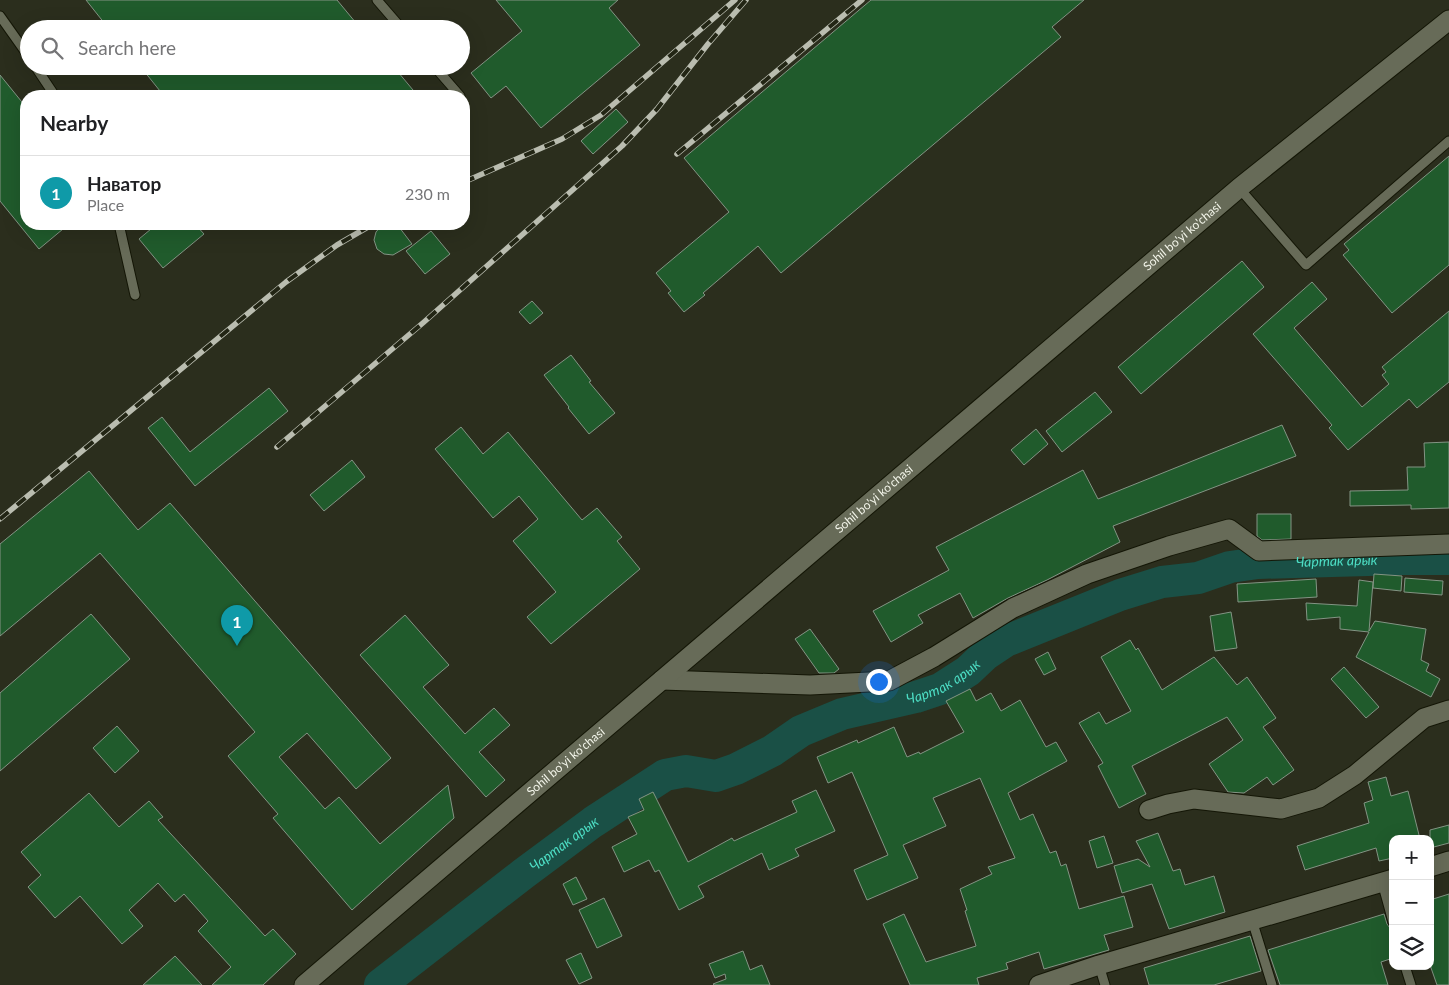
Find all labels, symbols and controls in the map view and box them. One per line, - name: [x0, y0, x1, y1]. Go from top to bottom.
- search box: [20, 20, 470, 75]
- icon: search: [38, 34, 66, 62]
- text: Search here: [78, 36, 176, 59]
- text: Nearby: [40, 110, 108, 135]
- text: Наватор: [87, 172, 161, 195]
- text: 1: [51, 184, 61, 203]
- text: 230 m: [405, 184, 450, 203]
- text: Place: [87, 195, 124, 214]
- street label: Sohil bo'yi ko'chasi: [1140, 199, 1224, 273]
- street label: Sohil bo'yi ko'chasi: [832, 461, 916, 536]
- water label: Чартак арык: [1296, 551, 1378, 570]
- pin: 1: [221, 605, 253, 646]
- water label: Чартак арык: [904, 655, 983, 707]
- your location: [866, 669, 892, 695]
- street label: Sohil bo'yi ko'chasi: [523, 724, 608, 799]
- water label: Чартак арык: [526, 812, 601, 874]
- map controls: [1389, 835, 1434, 970]
- button: +: [1389, 835, 1434, 880]
- button: −: [1389, 880, 1434, 925]
- button: layers: [1389, 925, 1434, 970]

